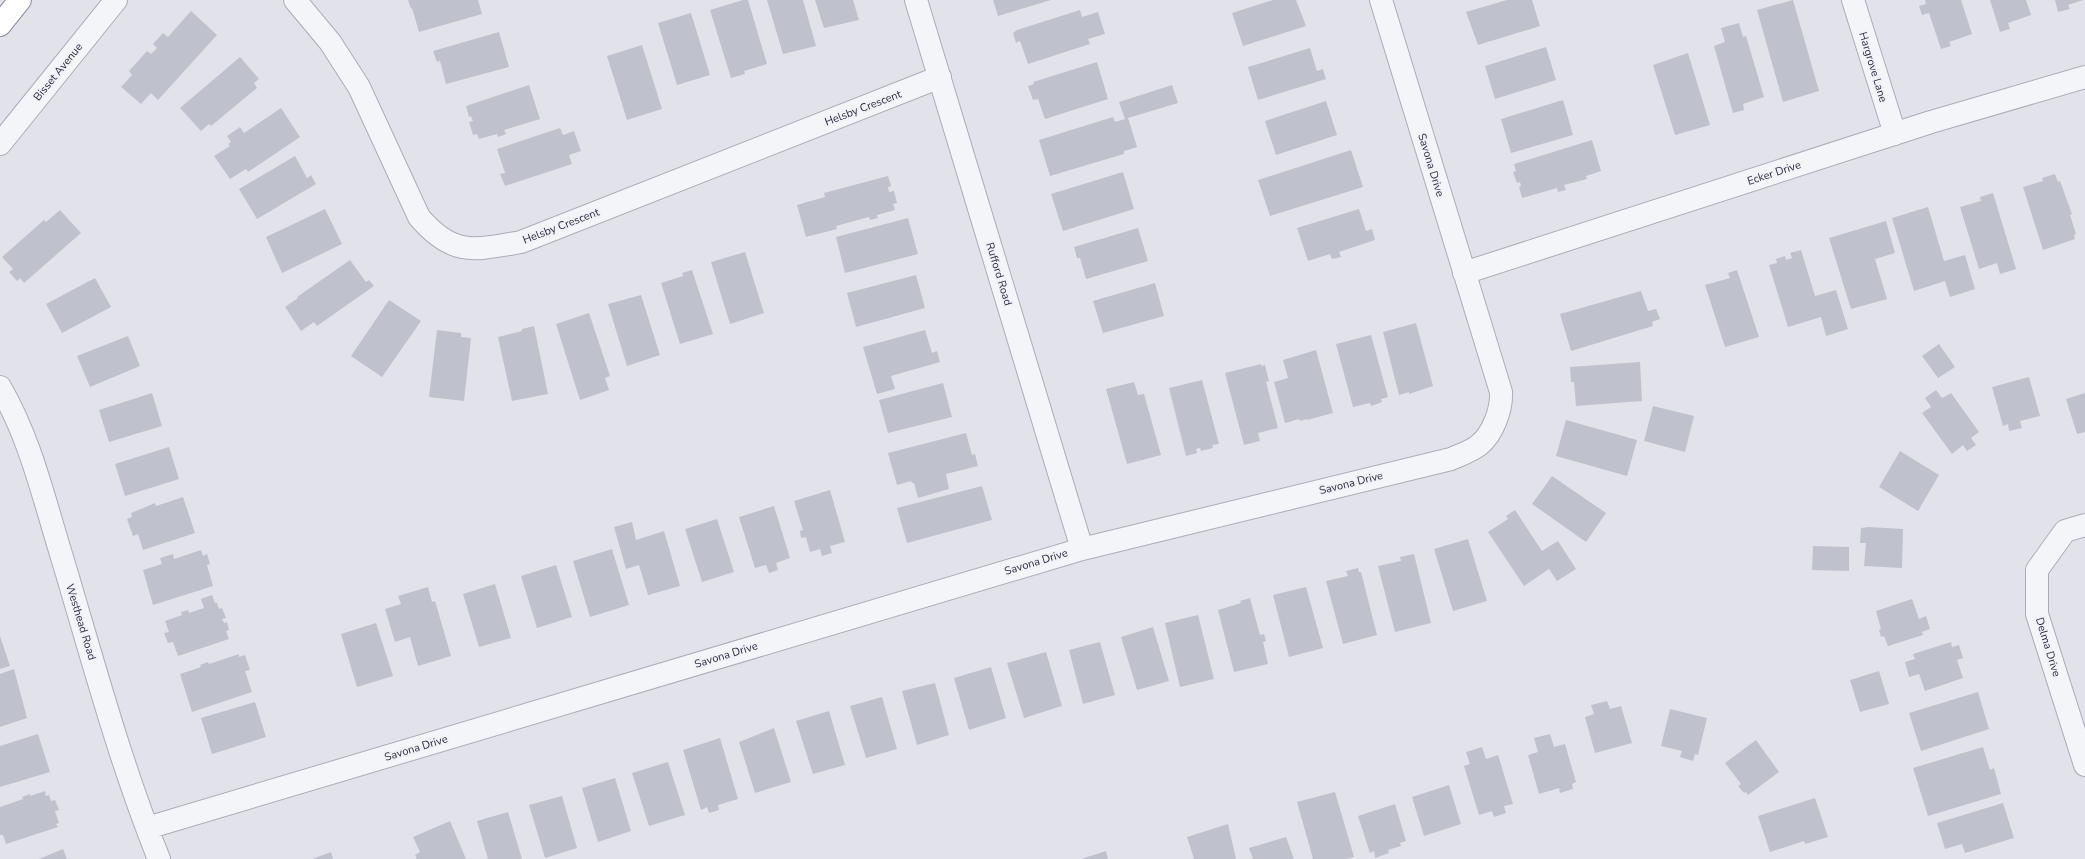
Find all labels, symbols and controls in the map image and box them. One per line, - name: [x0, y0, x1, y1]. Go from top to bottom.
- street label: Hargrove Lane: [1855, 30, 1891, 104]
- street label: Bisset Avenue: [30, 40, 86, 104]
- street label: Helsby Crescent: [823, 86, 904, 129]
- street label: Savona Drive: [1414, 132, 1448, 199]
- street label: Ecker Drive: [1745, 157, 1803, 189]
- street label: Helsby Crescent: [521, 204, 602, 247]
- street label: Rufford Road: [982, 241, 1016, 307]
- street label: Savona Drive: [1318, 468, 1385, 498]
- street label: Savona Drive: [1003, 545, 1070, 579]
- street label: Westhead Road: [62, 582, 100, 662]
- street label: Delma Drive: [2032, 615, 2064, 679]
- street label: Savona Drive: [693, 638, 760, 672]
- street label: Savona Drive: [383, 731, 450, 765]

